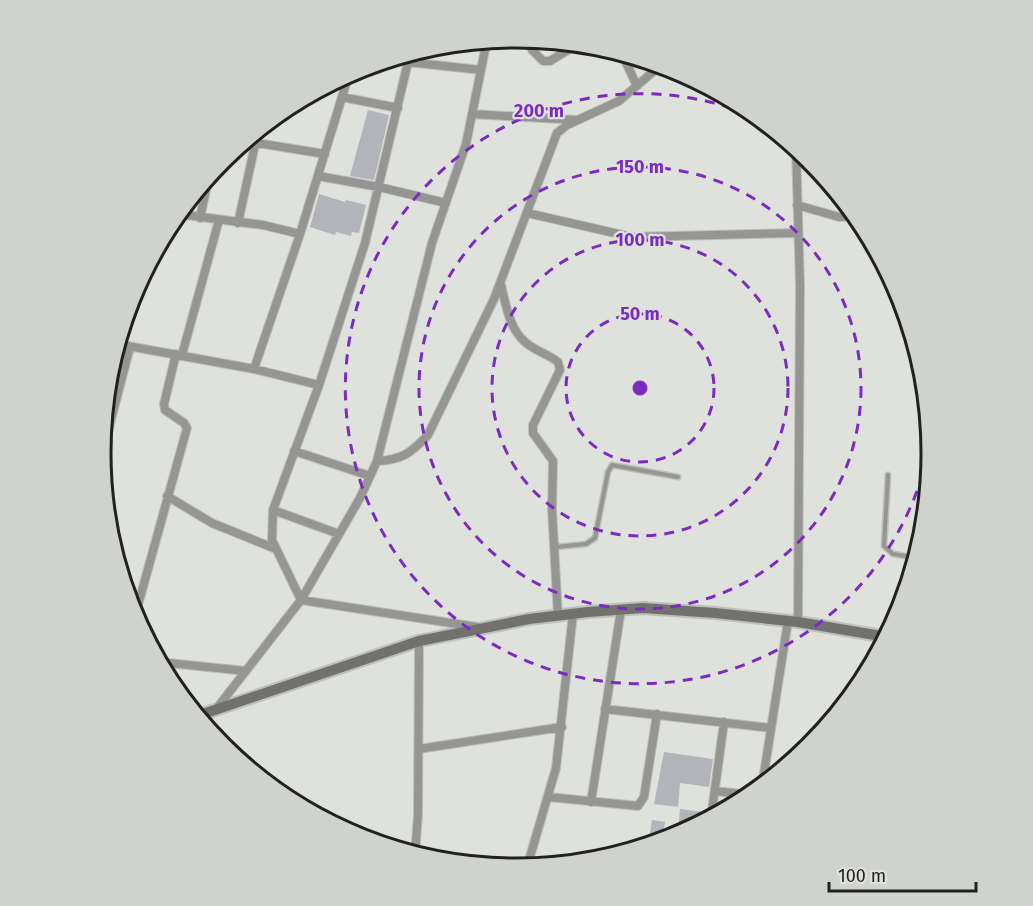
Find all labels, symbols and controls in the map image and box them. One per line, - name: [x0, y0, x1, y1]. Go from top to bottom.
- text: 200 m: [514, 100, 564, 122]
- text: 150 m: [616, 156, 664, 178]
- text: 100 m: [616, 229, 664, 251]
- text: 50 m: [620, 303, 660, 325]
- centre of rings: [630, 378, 650, 398]
- scale bar: [829, 855, 976, 893]
- text: 100 m: [838, 865, 886, 887]

